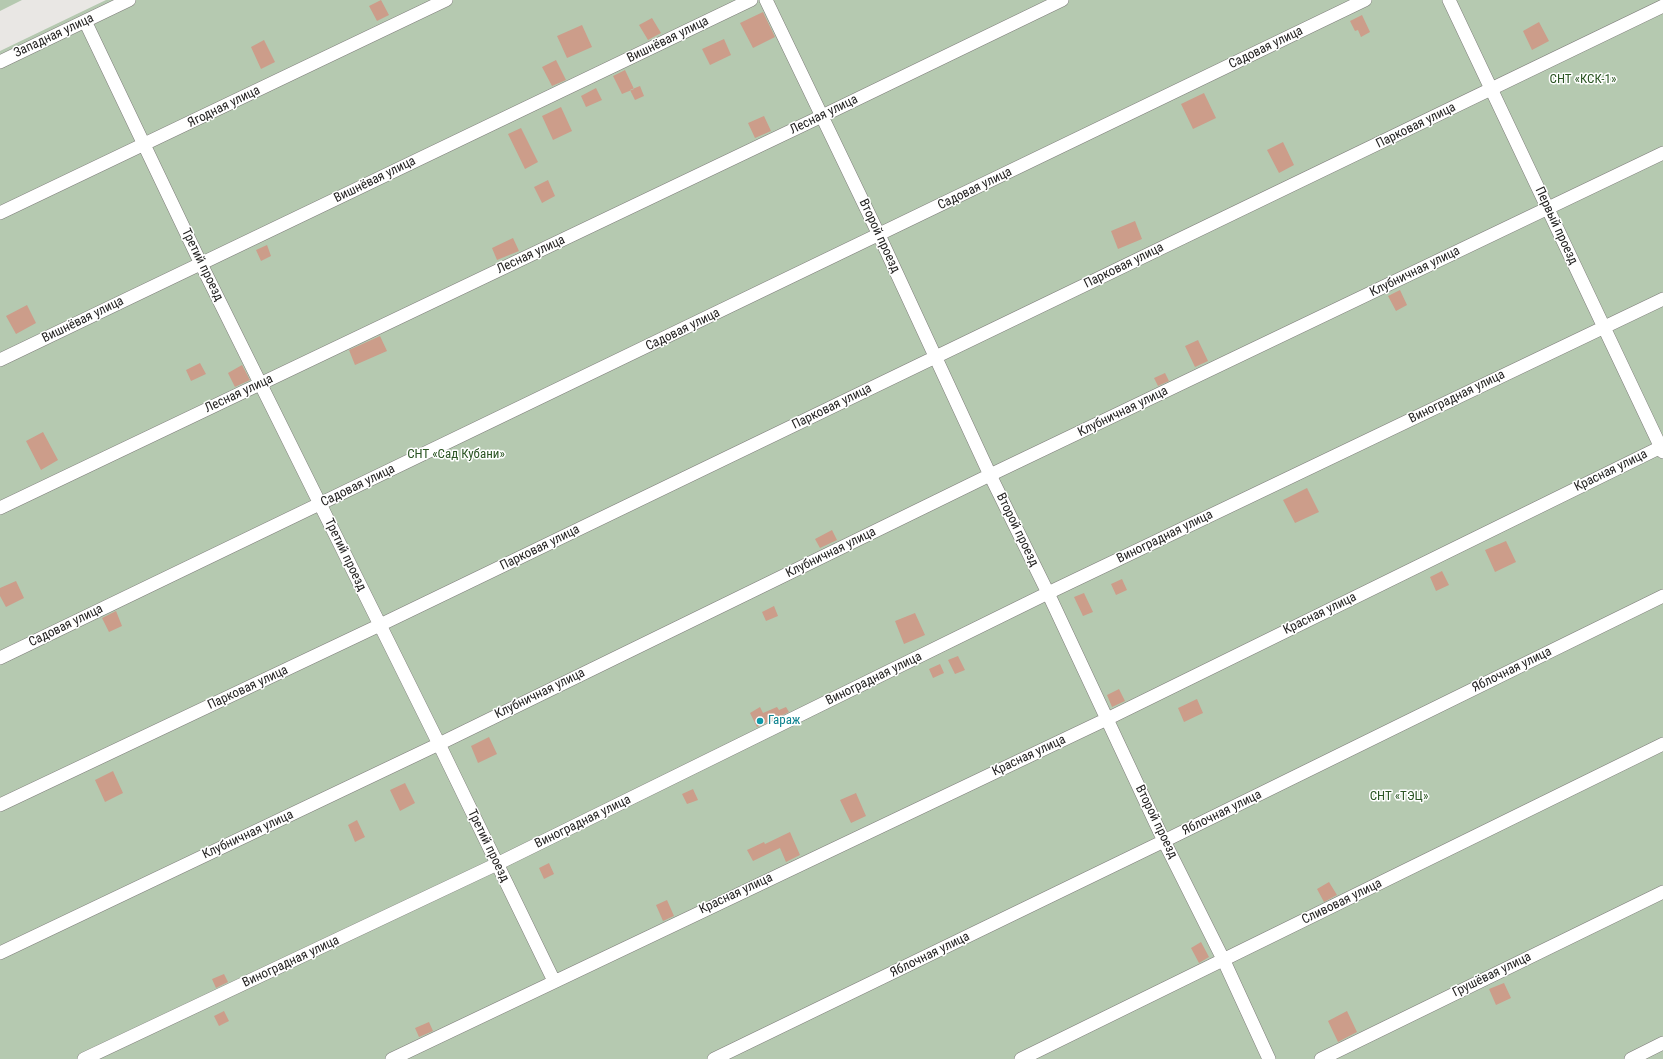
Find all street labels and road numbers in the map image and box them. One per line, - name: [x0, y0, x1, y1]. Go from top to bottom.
- street label: Западная улица: [12, 11, 96, 61]
- street label: Вишнёвая улица: [625, 13, 711, 67]
- street label: Садовая улица: [1226, 23, 1306, 73]
- street label: Ягодная улица: [185, 83, 263, 131]
- street label: Лесная улица: [787, 92, 861, 138]
- street label: Парковая улица: [1374, 100, 1458, 152]
- street label: Вишнёвая улица: [332, 153, 418, 207]
- street label: Садовая улица: [935, 164, 1015, 214]
- street label: Первый проезд: [1531, 185, 1581, 267]
- street label: Второй проезд: [855, 197, 903, 275]
- street label: Третий проезд: [178, 226, 226, 304]
- street label: Лесная улица: [494, 232, 568, 278]
- street label: Парковая улица: [1082, 240, 1166, 292]
- street label: Клубничная улица: [1367, 243, 1463, 301]
- street label: Вишнёвая улица: [40, 293, 126, 347]
- street label: Садовая улица: [643, 305, 723, 355]
- street label: Виноградная улица: [1406, 367, 1508, 427]
- street label: Лесная улица: [202, 371, 276, 417]
- street label: Парковая улица: [790, 381, 874, 433]
- street label: Клубничная улица: [1075, 383, 1171, 441]
- street label: Красная улица: [1572, 447, 1650, 495]
- street label: Садовая улица: [318, 461, 398, 511]
- street label: Второй проезд: [992, 491, 1042, 569]
- street label: Виноградная улица: [1114, 507, 1216, 567]
- street label: Третий проезд: [321, 516, 369, 594]
- street label: Парковая улица: [498, 522, 582, 574]
- street label: Клубничная улица: [783, 524, 879, 582]
- street label: Красная улица: [1281, 590, 1359, 638]
- street label: Садовая улица: [26, 601, 106, 651]
- street label: Яблочная улица: [1470, 644, 1554, 696]
- street label: Виноградная улица: [823, 649, 925, 709]
- street label: Парковая улица: [205, 663, 291, 713]
- street label: Клубничная улица: [492, 665, 588, 723]
- street label: Красная улица: [990, 732, 1068, 780]
- street label: Второй проезд: [1131, 783, 1181, 861]
- street label: Яблочная улица: [1180, 787, 1264, 839]
- street label: Виноградная улица: [532, 792, 634, 852]
- street label: Клубничная улица: [200, 807, 296, 863]
- street label: Третий проезд: [464, 807, 512, 885]
- street label: Красная улица: [697, 870, 775, 918]
- street label: Сливовая улица: [1299, 876, 1385, 928]
- street label: Яблочная улица: [888, 929, 972, 981]
- street label: Виноградная улица: [240, 933, 342, 991]
- street label: Грушёвая улица: [1450, 949, 1534, 1001]

